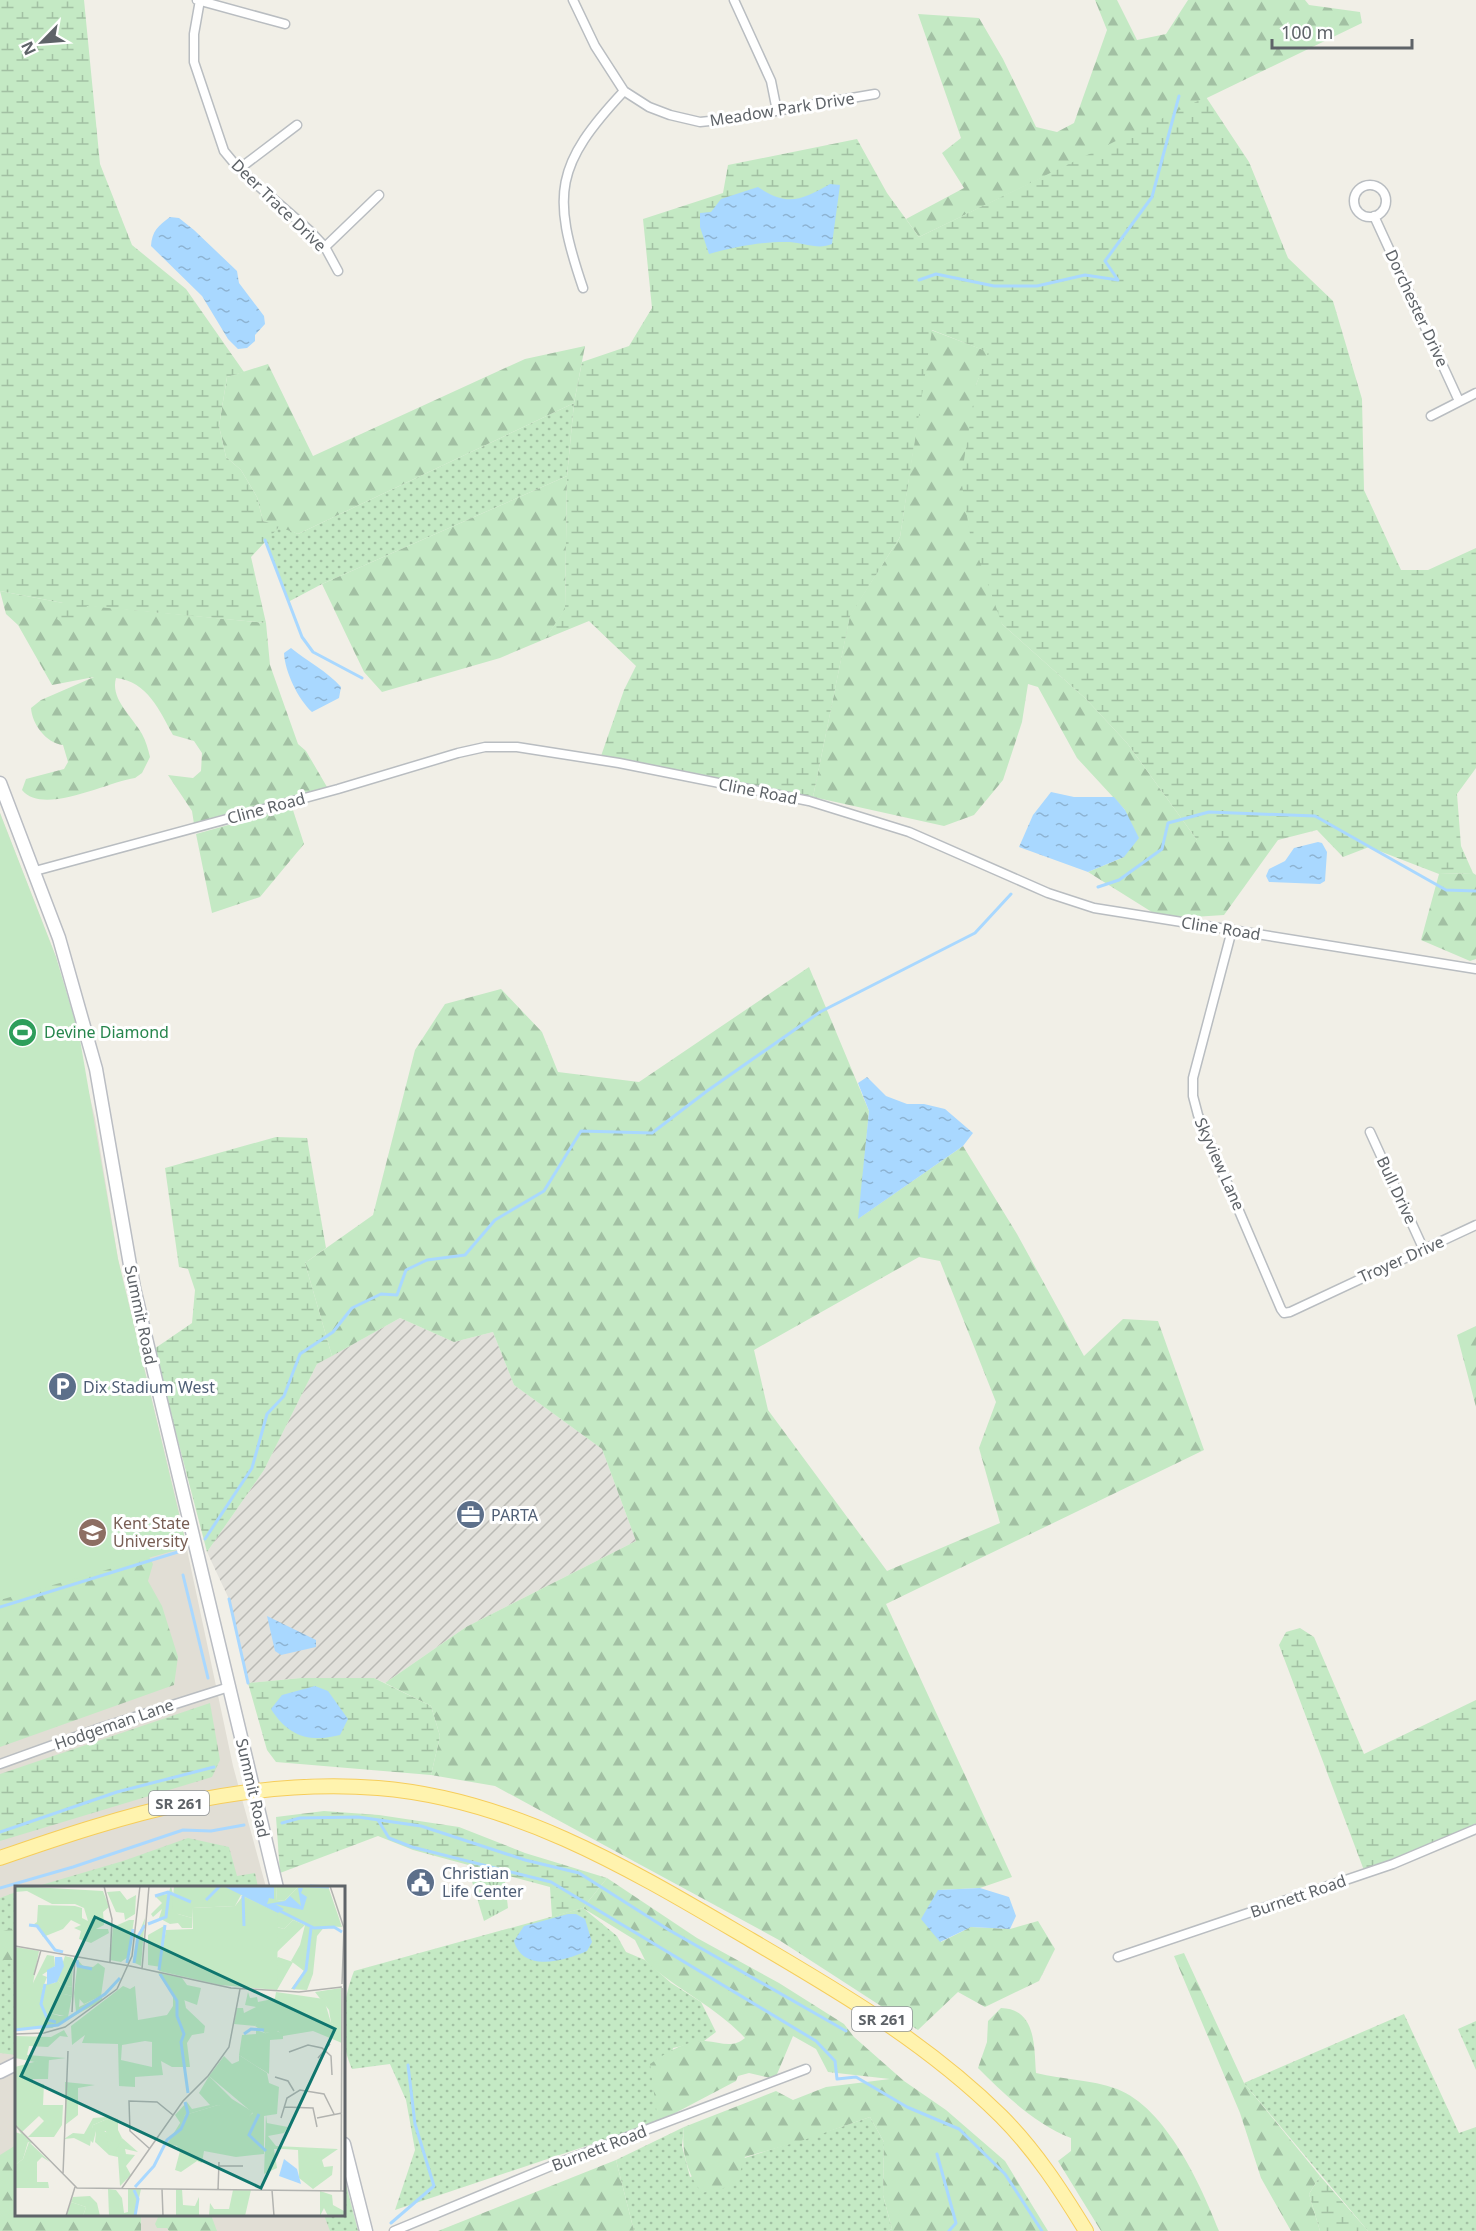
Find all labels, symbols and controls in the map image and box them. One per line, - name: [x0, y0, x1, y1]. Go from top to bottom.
- north arrow: [12, 12, 72, 72]
- scale bar: [1272, 12, 1412, 50]
- text: 100 m: [1281, 20, 1333, 44]
- text: N: [16, 38, 41, 59]
- street label: Meadow Park Drive: [708, 87, 856, 131]
- street label: Deer Trace Drive: [227, 154, 331, 256]
- street label: Dorchester Drive: [1380, 246, 1454, 370]
- street label: Cline Road: [717, 773, 799, 809]
- street label: Cline Road: [225, 787, 307, 829]
- street label: Cline Road: [1180, 911, 1262, 945]
- sports icon: Devine Diamond: [7, 1016, 39, 1048]
- place label: Devine Diamond: [44, 1021, 169, 1043]
- street label: Skyview Lane: [1190, 1114, 1250, 1214]
- street label: Bull Drive: [1372, 1153, 1422, 1227]
- street label: Troyer Drive: [1355, 1230, 1447, 1288]
- street label: Summit Road: [120, 1263, 162, 1367]
- parking icon: Dix Stadium West: [46, 1371, 78, 1403]
- place label: Dix Stadium West: [83, 1376, 215, 1398]
- office icon: PARTA: [454, 1499, 486, 1531]
- place label: PARTA: [491, 1504, 539, 1526]
- place label: Kent State University: [113, 1512, 190, 1552]
- school or university icon: Kent State University: [76, 1516, 108, 1548]
- street label: Hodgeman Lane: [52, 1693, 176, 1755]
- street label: Summit Road: [231, 1736, 275, 1840]
- road number: SR 261: [149, 1791, 209, 1815]
- place label: Christian Life Center: [442, 1862, 524, 1902]
- public building icon: Christian Life Center: [405, 1866, 437, 1898]
- street label: Burnett Road: [1247, 1869, 1349, 1923]
- inset map: [15, 1886, 345, 2216]
- road number: SR 261: [852, 2007, 912, 2031]
- street label: Burnett Road: [548, 2120, 650, 2176]

